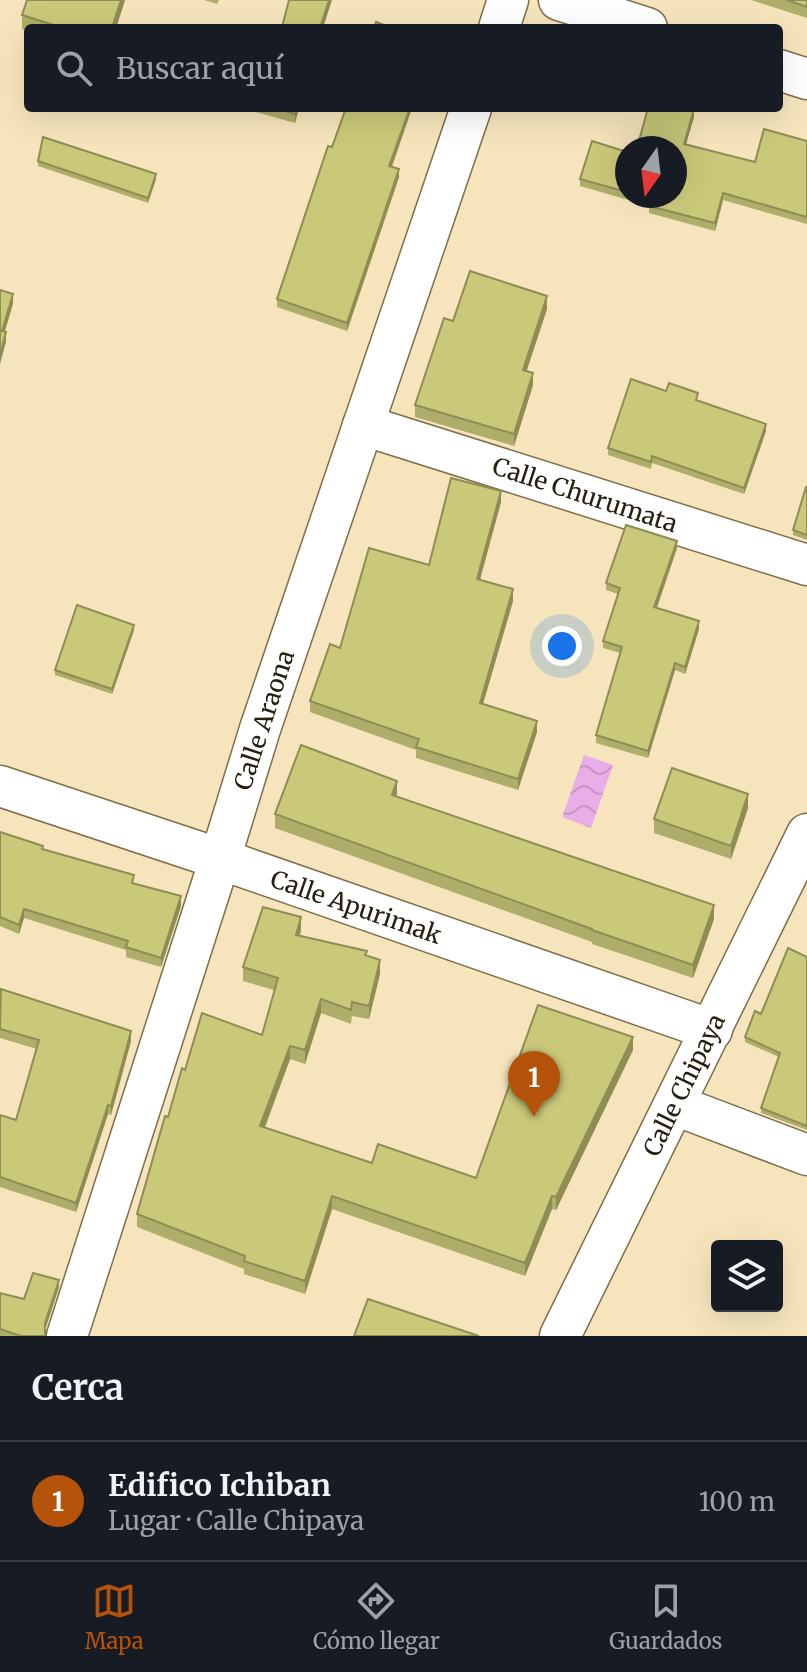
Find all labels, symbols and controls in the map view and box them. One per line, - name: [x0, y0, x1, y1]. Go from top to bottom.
- search box: [24, 24, 783, 112]
- icon: search: [52, 46, 96, 90]
- text: Buscar aquí: [116, 49, 284, 87]
- north arrow: [615, 136, 687, 208]
- street label: Calle Churumata: [489, 451, 681, 540]
- your location: [542, 626, 582, 666]
- street label: Calle Araona: [227, 646, 301, 794]
- street label: Calle Apurimak: [266, 863, 446, 951]
- street label: Calle Chipaya: [636, 1008, 732, 1161]
- pin: 1: [508, 1051, 560, 1117]
- map controls: [711, 1240, 783, 1312]
- button: layers: [711, 1240, 783, 1312]
- text: Cerca: [32, 1367, 124, 1409]
- text: Edifico Ichiban: [108, 1466, 331, 1504]
- text: 1: [52, 1485, 64, 1518]
- text: 100 m: [699, 1485, 775, 1518]
- text: Lugar · Calle Chipaya: [108, 1504, 364, 1537]
- tab: Mapa: [85, 1579, 144, 1655]
- tab: Cómo llegar: [313, 1579, 440, 1655]
- tab: Guardados: [609, 1579, 722, 1655]

